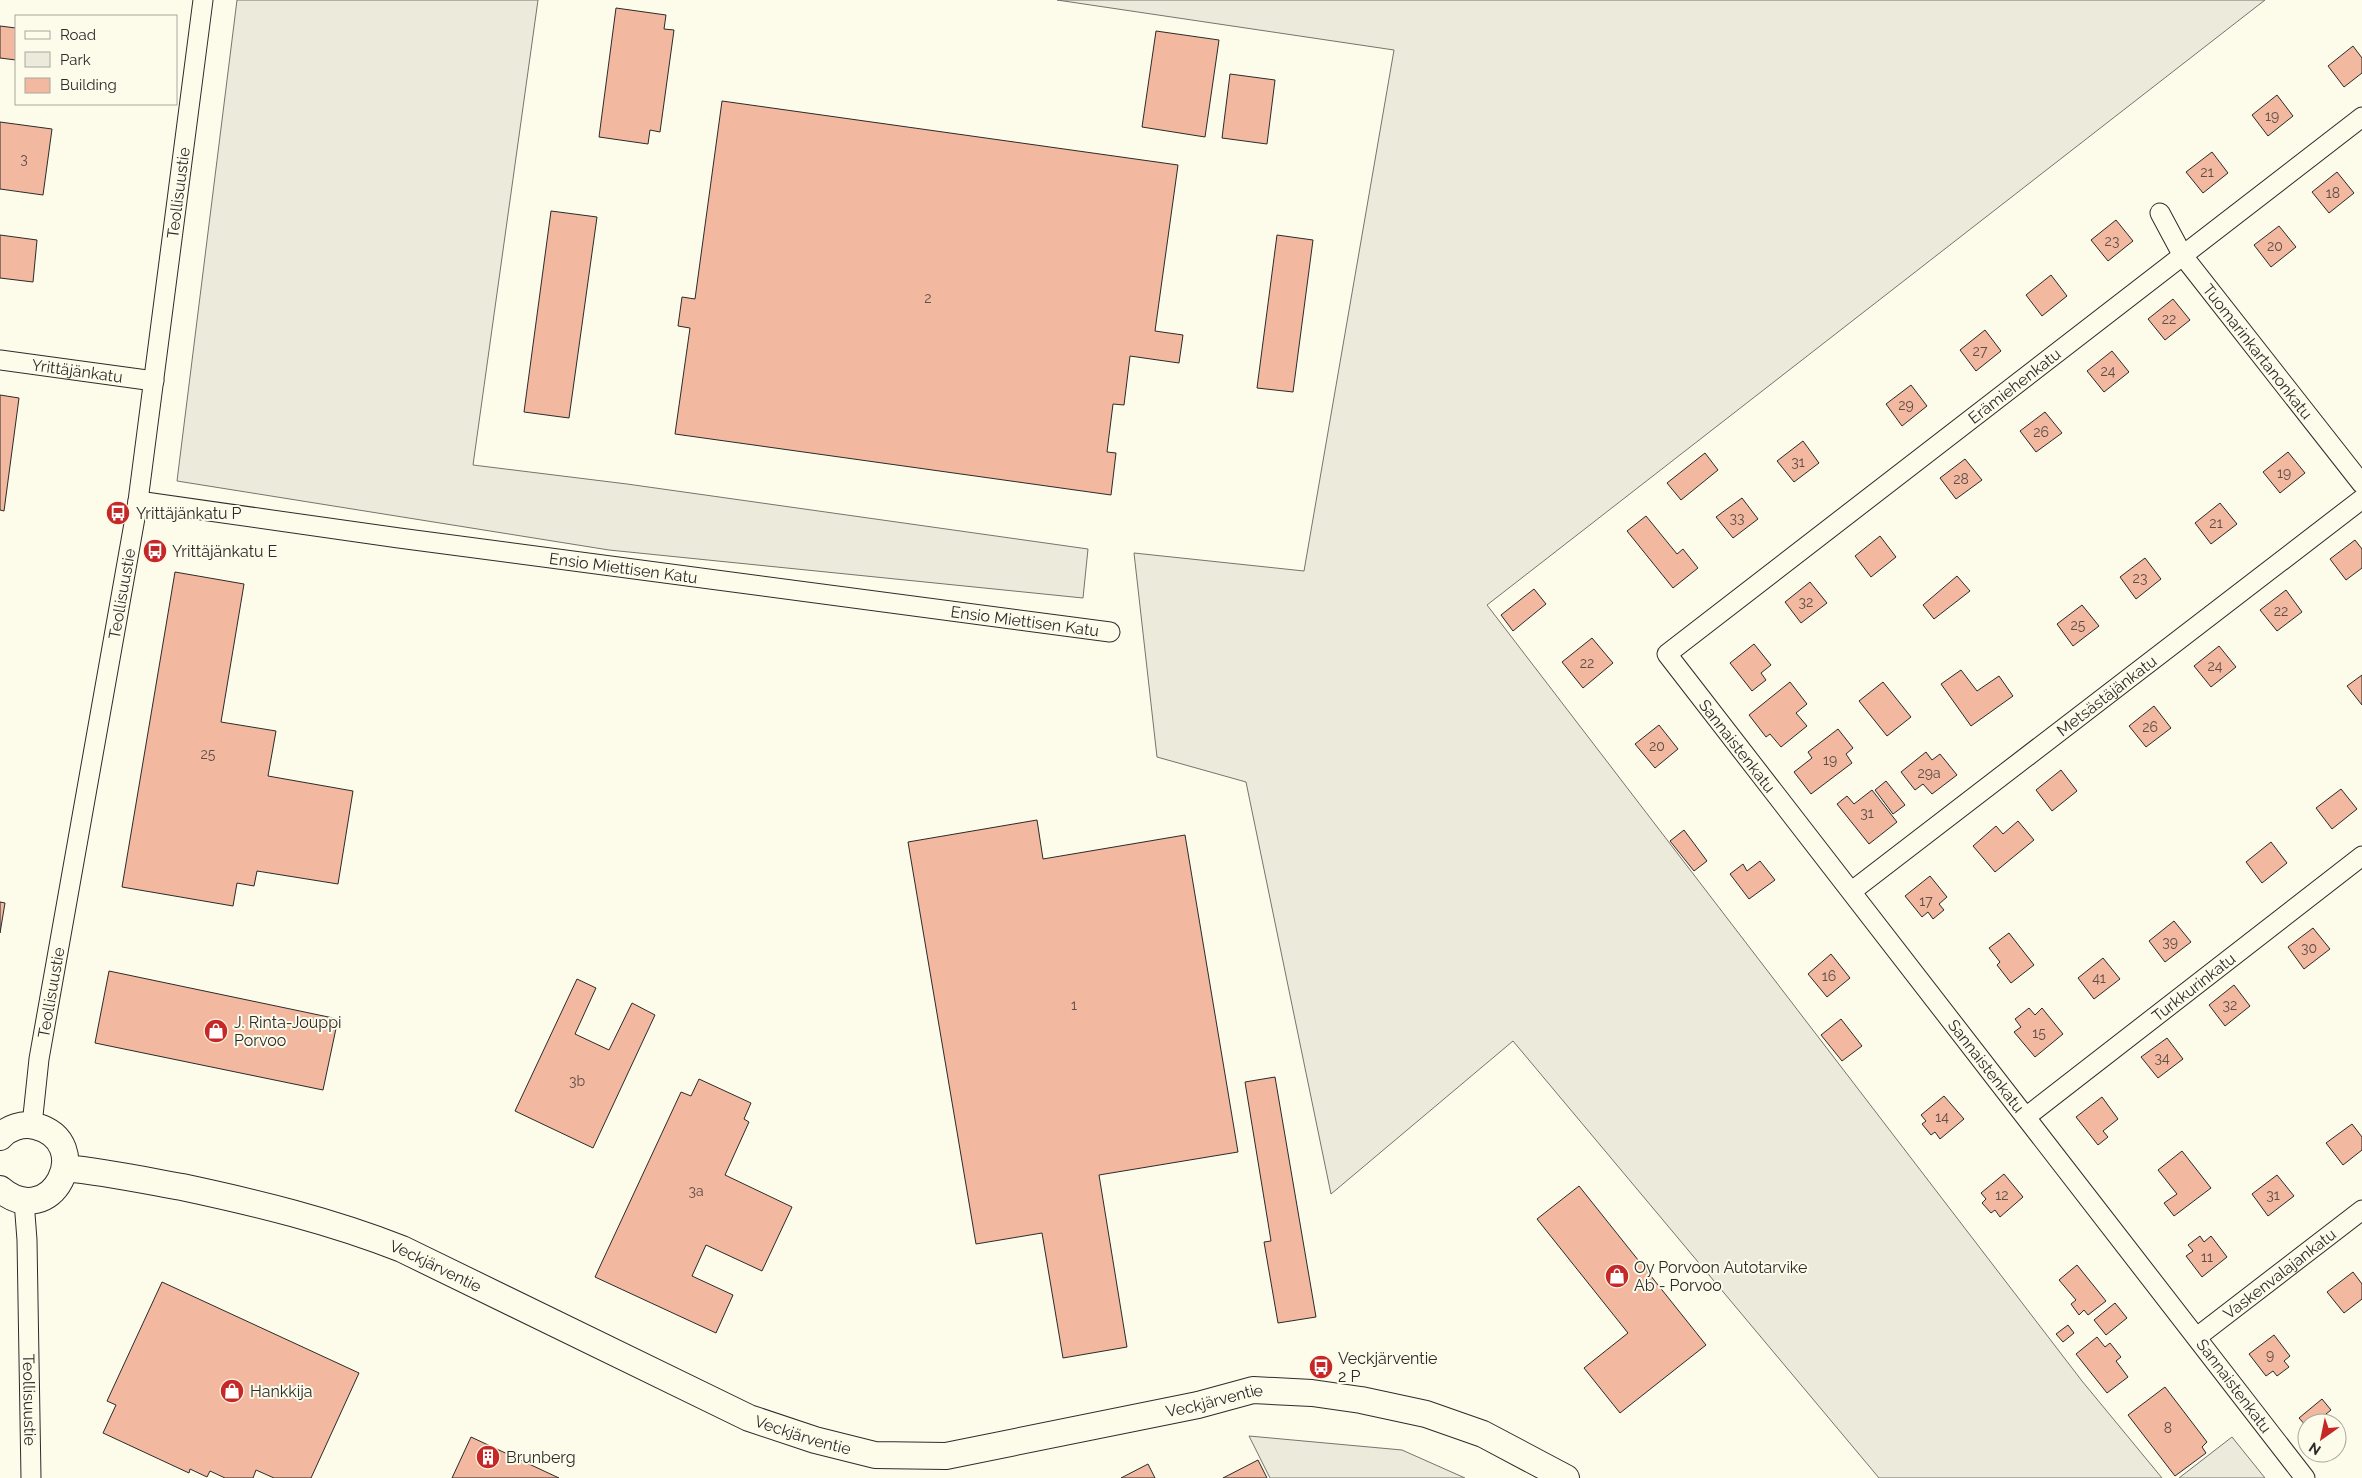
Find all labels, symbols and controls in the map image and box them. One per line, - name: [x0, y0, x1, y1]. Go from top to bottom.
- legend: [15, 15, 178, 105]
- text: Road: [60, 26, 96, 44]
- text: Park: [60, 51, 91, 69]
- text: Building: [60, 76, 117, 94]
- house number: 19: [2265, 108, 2279, 124]
- street label: Teollisuustie: [163, 146, 193, 239]
- house number: 3: [20, 151, 28, 167]
- house number: 21: [2200, 164, 2214, 180]
- house number: 18: [2326, 185, 2340, 201]
- house number: 23: [2105, 233, 2119, 249]
- house number: 20: [2267, 238, 2283, 254]
- street label: Tuomarinkartanonkatu: [2199, 280, 2317, 423]
- house number: 2: [924, 290, 932, 306]
- house number: 22: [2162, 311, 2176, 327]
- house number: 27: [1973, 343, 1988, 359]
- street label: Erämiehenkatu: [1964, 344, 2064, 427]
- street label: Yrittäjänkatu: [31, 355, 124, 386]
- house number: 24: [2101, 363, 2116, 379]
- house number: 29: [1898, 397, 1914, 413]
- house number: 26: [2033, 424, 2049, 440]
- house number: 31: [1791, 454, 1805, 470]
- house number: 19: [2277, 465, 2291, 481]
- house number: 28: [1953, 471, 1969, 487]
- bus stop icon: Yrittäjänkatu P: [105, 500, 131, 526]
- place label: Yrittäjänkatu P: [136, 504, 242, 523]
- house number: 33: [1730, 510, 1744, 526]
- house number: 21: [2209, 515, 2223, 531]
- bus stop icon: Yrittäjänkatu E: [142, 538, 168, 564]
- place label: Yrittäjänkatu E: [172, 542, 278, 561]
- street label: Teollisuustie: [104, 547, 139, 641]
- street label: Ensio Miettisen Katu: [548, 548, 699, 587]
- house number: 23: [2133, 570, 2147, 586]
- house number: 32: [1799, 594, 1813, 610]
- street label: Ensio Miettisen Katu: [950, 602, 1100, 640]
- house number: 22: [2274, 603, 2288, 619]
- house number: 25: [2071, 617, 2086, 633]
- street label: Metsästäjänkatu: [2053, 651, 2160, 740]
- house number: 22: [1580, 655, 1594, 671]
- house number: 24: [2208, 658, 2223, 674]
- street label: Sannaistenkatu: [1695, 696, 1779, 796]
- house number: 26: [2142, 719, 2158, 735]
- house number: 20: [1649, 738, 1665, 754]
- house number: 25: [201, 746, 216, 762]
- house number: 19: [1823, 752, 1837, 768]
- house number: 29a: [1917, 765, 1941, 781]
- house number: 31: [1860, 805, 1874, 821]
- house number: 17: [1919, 893, 1933, 909]
- house number: 39: [2162, 934, 2178, 950]
- house number: 30: [2301, 940, 2317, 956]
- street label: Teollisuustie: [33, 945, 68, 1039]
- street label: Turkkurinkatu: [2148, 949, 2239, 1025]
- house number: 16: [1822, 968, 1836, 984]
- house number: 41: [2092, 970, 2106, 986]
- house number: 1: [1071, 997, 1077, 1013]
- house number: 32: [2223, 997, 2237, 1013]
- place label: J. Rinta-Jouppi Porvoo: [234, 1013, 342, 1050]
- street label: Sannaistenkatu: [1944, 1016, 2028, 1116]
- shop icon: J. Rinta-Jouppi Porvoo: [203, 1018, 229, 1044]
- house number: 15: [2032, 1025, 2046, 1041]
- house number: 34: [2154, 1050, 2170, 1066]
- house number: 3b: [569, 1073, 585, 1089]
- house number: 14: [1935, 1109, 1949, 1125]
- house number: 3a: [688, 1183, 704, 1199]
- house number: 12: [1995, 1187, 2009, 1203]
- house number: 31: [2266, 1187, 2280, 1203]
- street label: Vaskenvalajankatu: [2219, 1224, 2339, 1323]
- street label: Veckjärventie: [387, 1236, 485, 1296]
- house number: 11: [2201, 1249, 2213, 1265]
- place label: Oy Porvoon Autotarvike Ab - Porvoo: [1634, 1258, 1807, 1295]
- shop icon: Oy Porvoon Autotarvike Ab - Porvoo: [1604, 1263, 1630, 1289]
- street label: Sannaistenkatu: [2192, 1335, 2276, 1437]
- house number: 9: [2266, 1347, 2274, 1363]
- place label: Veckjärventie 2 P: [1338, 1349, 1438, 1386]
- street label: Teollisuustie: [19, 1354, 40, 1446]
- bus stop icon: Veckjärventie 2 P: [1308, 1354, 1334, 1380]
- shop icon: Hankkija: [219, 1378, 245, 1404]
- street label: Veckjärventie: [1164, 1381, 1263, 1421]
- place label: Hankkija: [250, 1382, 313, 1401]
- street label: Veckjärventie: [752, 1411, 853, 1458]
- north arrow: [2297, 1413, 2347, 1463]
- house number: 8: [2164, 1420, 2172, 1436]
- text: N: [2306, 1439, 2324, 1459]
- building icon: Brunberg: [475, 1444, 501, 1470]
- place label: Brunberg: [506, 1448, 576, 1467]

